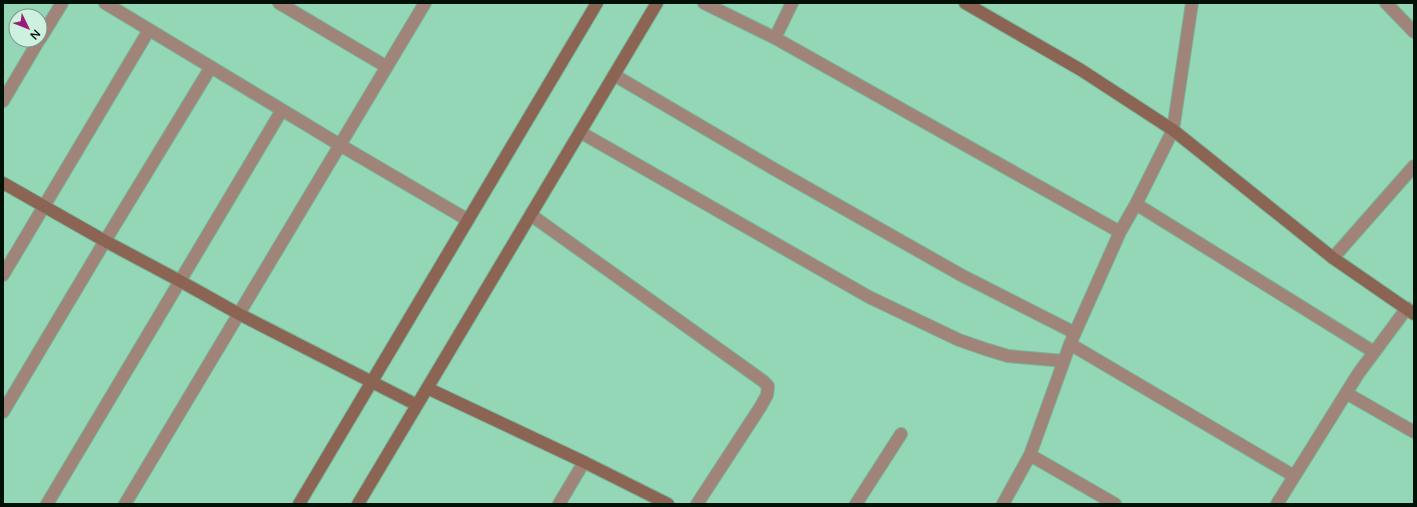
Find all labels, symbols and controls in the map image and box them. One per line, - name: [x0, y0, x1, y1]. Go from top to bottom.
- north arrow: [8, 8, 48, 48]
- text: N: [27, 27, 43, 42]

